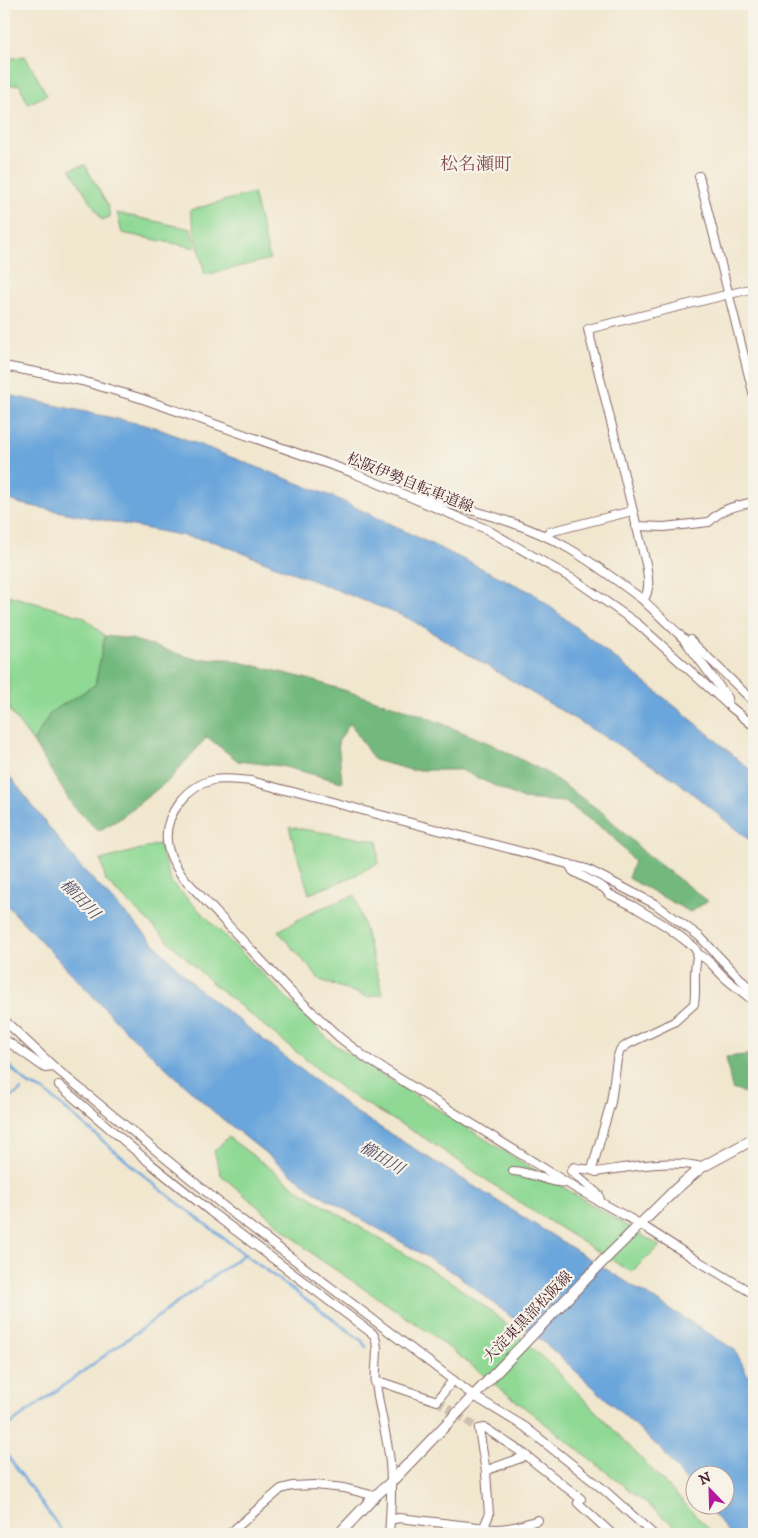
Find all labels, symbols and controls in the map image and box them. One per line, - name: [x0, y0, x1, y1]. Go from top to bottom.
- district label: 松名瀬町: [440, 154, 512, 176]
- street label: 松阪伊勢自転車道線: [344, 449, 476, 517]
- water label: 櫛田川: [56, 875, 105, 925]
- water label: 櫛田川: [356, 1137, 409, 1180]
- street label: 大淀東黒部松阪線: [479, 1267, 577, 1367]
- north arrow: [686, 1466, 736, 1516]
- text: N: [697, 1468, 715, 1489]

